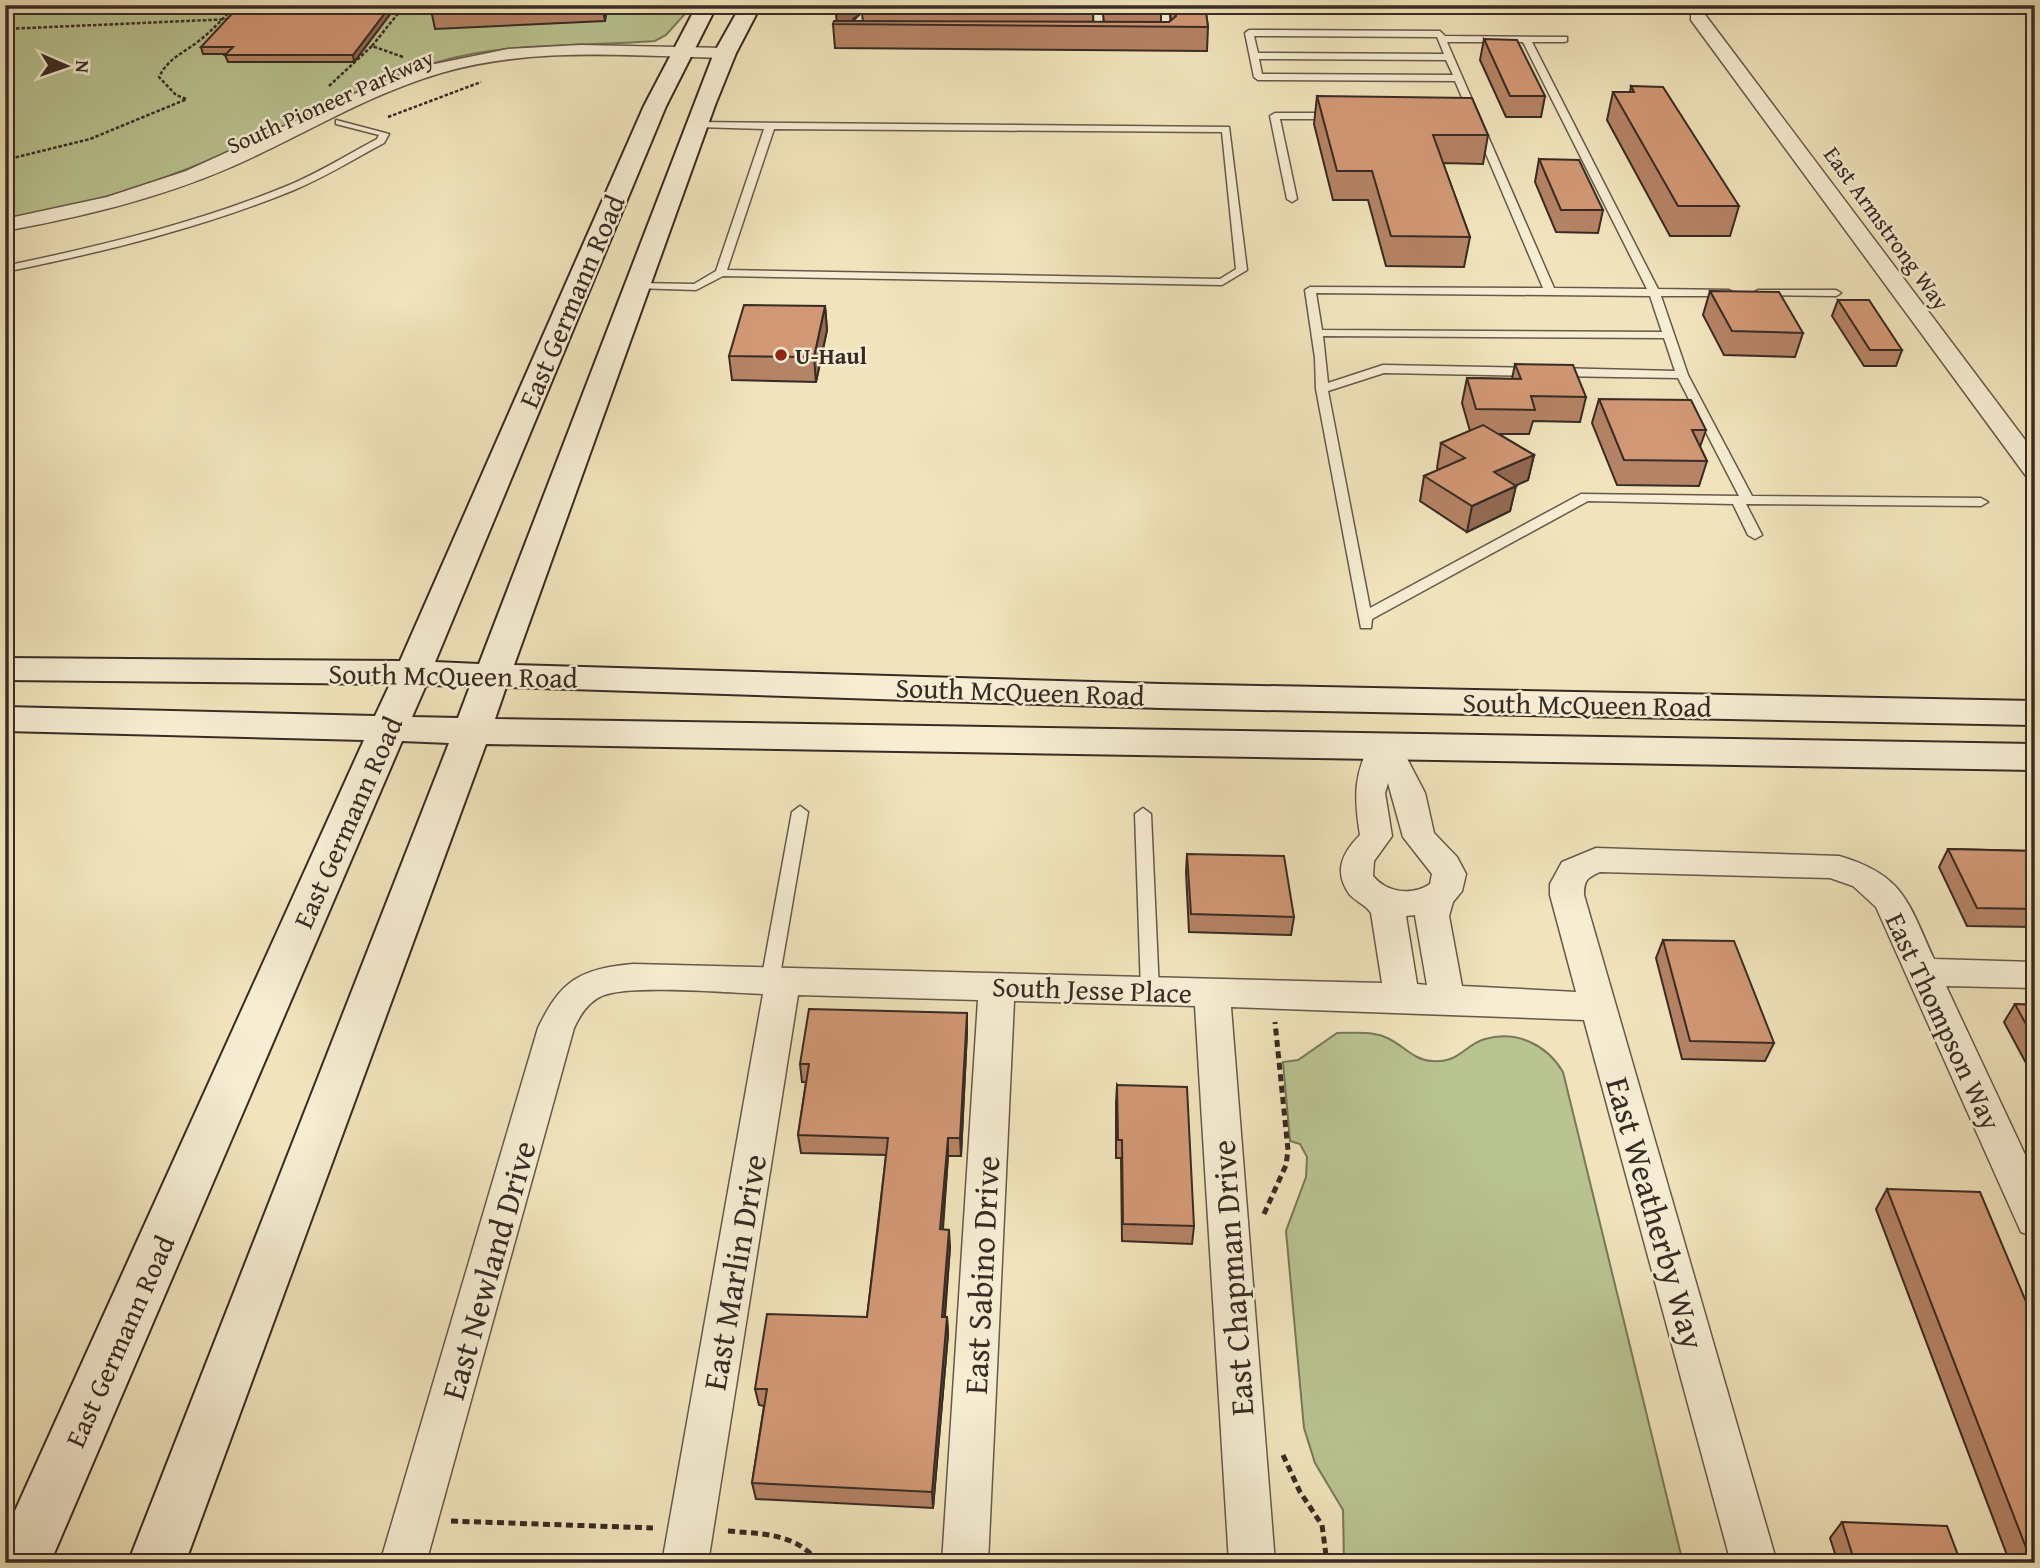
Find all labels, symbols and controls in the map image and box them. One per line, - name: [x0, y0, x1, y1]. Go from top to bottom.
- north arrow: [32, 32, 102, 102]
- street label: South Pioneer Parkway: [221, 40, 439, 162]
- text: N: [69, 60, 97, 74]
- street label: East Armstrong Way: [1816, 139, 1958, 317]
- street label: East Germann Road: [508, 188, 634, 414]
- place label: U-Haul: [795, 339, 867, 372]
- marker: U-Haul: [773, 347, 789, 363]
- street label: South McQueen Road: [328, 652, 578, 698]
- street label: South McQueen Road: [895, 666, 1145, 716]
- street label: South McQueen Road: [1462, 681, 1712, 727]
- street label: East Germann Road: [282, 709, 412, 935]
- street label: East Thompson Way: [1876, 906, 2012, 1136]
- street label: South Jesse Place: [991, 965, 1193, 1013]
- street label: East Weatherby Way: [1594, 1071, 1718, 1355]
- street label: East Newland Drive: [428, 1135, 548, 1405]
- street label: East Chapman Drive: [1198, 1138, 1266, 1418]
- street label: East Marlin Drive: [690, 1150, 778, 1394]
- street label: East Sabino Drive: [951, 1154, 1011, 1396]
- street label: East Germann Road: [54, 1228, 184, 1454]

